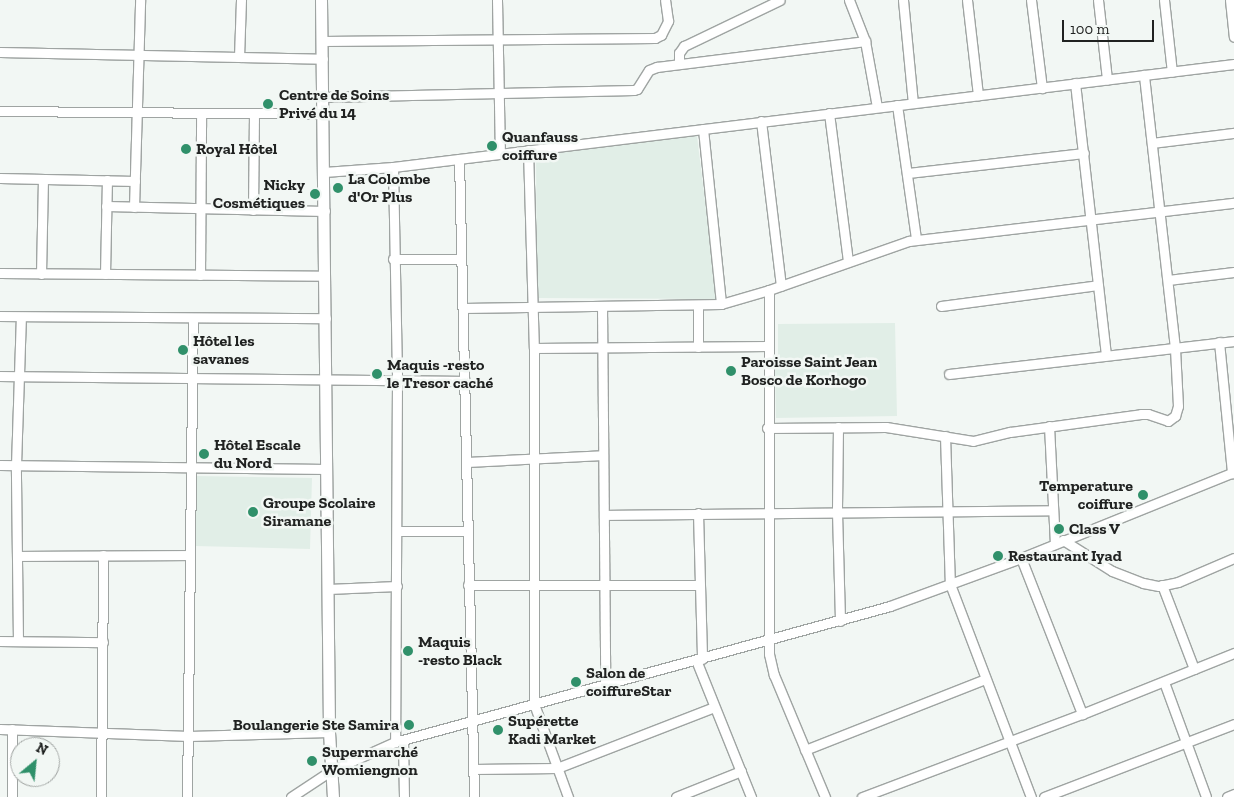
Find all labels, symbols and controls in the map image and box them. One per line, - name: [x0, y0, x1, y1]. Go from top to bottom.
- scale bar: [1064, 10, 1156, 42]
- text: 100 m: [1070, 20, 1109, 38]
- place label: Centre de Soins Privé du 14: [279, 85, 389, 123]
- marker: Centre de Soins Privé du 14: [261, 97, 275, 111]
- place label: Quanfauss coiffure: [502, 127, 578, 165]
- place label: Royal Hôtel: [196, 139, 277, 159]
- marker: Quanfauss coiffure: [486, 140, 498, 152]
- marker: Royal Hôtel: [180, 143, 192, 155]
- place label: La Colombe d'Or Plus: [348, 169, 430, 207]
- place label: Nicky Cosmétiques: [213, 175, 305, 213]
- marker: La Colombe d'Or Plus: [332, 182, 344, 194]
- marker: Nicky Cosmétiques: [309, 188, 321, 200]
- place label: Hôtel les savanes: [193, 331, 255, 369]
- marker: Hôtel les savanes: [177, 344, 189, 356]
- place label: Paroisse Saint Jean Bosco de Korhogo: [741, 352, 877, 390]
- place label: Maquis -resto le Tresor caché: [387, 355, 493, 393]
- marker: Paroisse Saint Jean Bosco de Korhogo: [725, 365, 737, 377]
- marker: Maquis -resto le Tresor caché: [371, 368, 383, 380]
- place label: Hôtel Escale du Nord: [214, 435, 301, 473]
- marker: Hôtel Escale du Nord: [198, 448, 210, 460]
- place label: Temperature coiffure: [1039, 476, 1133, 514]
- marker: Temperature coiffure: [1137, 489, 1149, 501]
- place label: Groupe Scolaire Siramane: [263, 493, 376, 531]
- marker: Groupe Scolaire Siramane: [247, 506, 259, 518]
- place label: Class V: [1069, 519, 1121, 539]
- marker: Class V: [1053, 523, 1065, 535]
- place label: Restaurant Iyad: [1008, 546, 1122, 566]
- marker: Restaurant Iyad: [992, 550, 1004, 562]
- place label: Maquis -resto Black: [418, 632, 502, 670]
- marker: Maquis -resto Black: [402, 645, 414, 657]
- place label: Salon de coiffureStar: [586, 663, 672, 701]
- marker: Salon de coiffureStar: [570, 676, 582, 688]
- place label: Supérette Kadi Market: [508, 711, 596, 749]
- place label: Boulangerie Ste Samira: [233, 715, 399, 735]
- marker: Boulangerie Ste Samira: [403, 719, 415, 731]
- marker: Supérette Kadi Market: [492, 724, 504, 736]
- north arrow: [10, 737, 60, 787]
- text: N: [33, 739, 50, 759]
- place label: Supermarché Womiengnon: [322, 742, 418, 780]
- marker: Supermarché Womiengnon: [306, 755, 318, 767]

